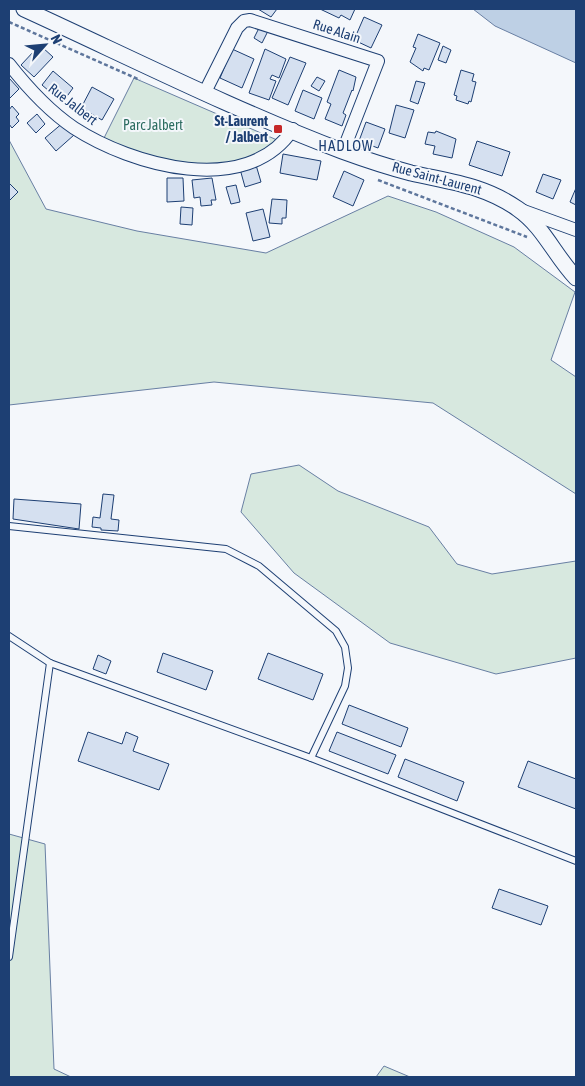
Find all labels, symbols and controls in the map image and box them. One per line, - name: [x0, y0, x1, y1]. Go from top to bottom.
- street label: Rue Alain: [311, 16, 363, 46]
- north arrow: [20, 20, 70, 70]
- text: N: [48, 32, 66, 46]
- street label: Rue Jalbert: [45, 80, 101, 128]
- place label: St-Laurent / Jalbert: [215, 113, 268, 145]
- park label: Parc Jalbert: [123, 117, 183, 133]
- marker: St-Laurent / Jalbert: [272, 123, 284, 135]
- district label: HADLOW: [318, 137, 374, 154]
- street label: Rue Saint-Laurent: [391, 158, 483, 198]

